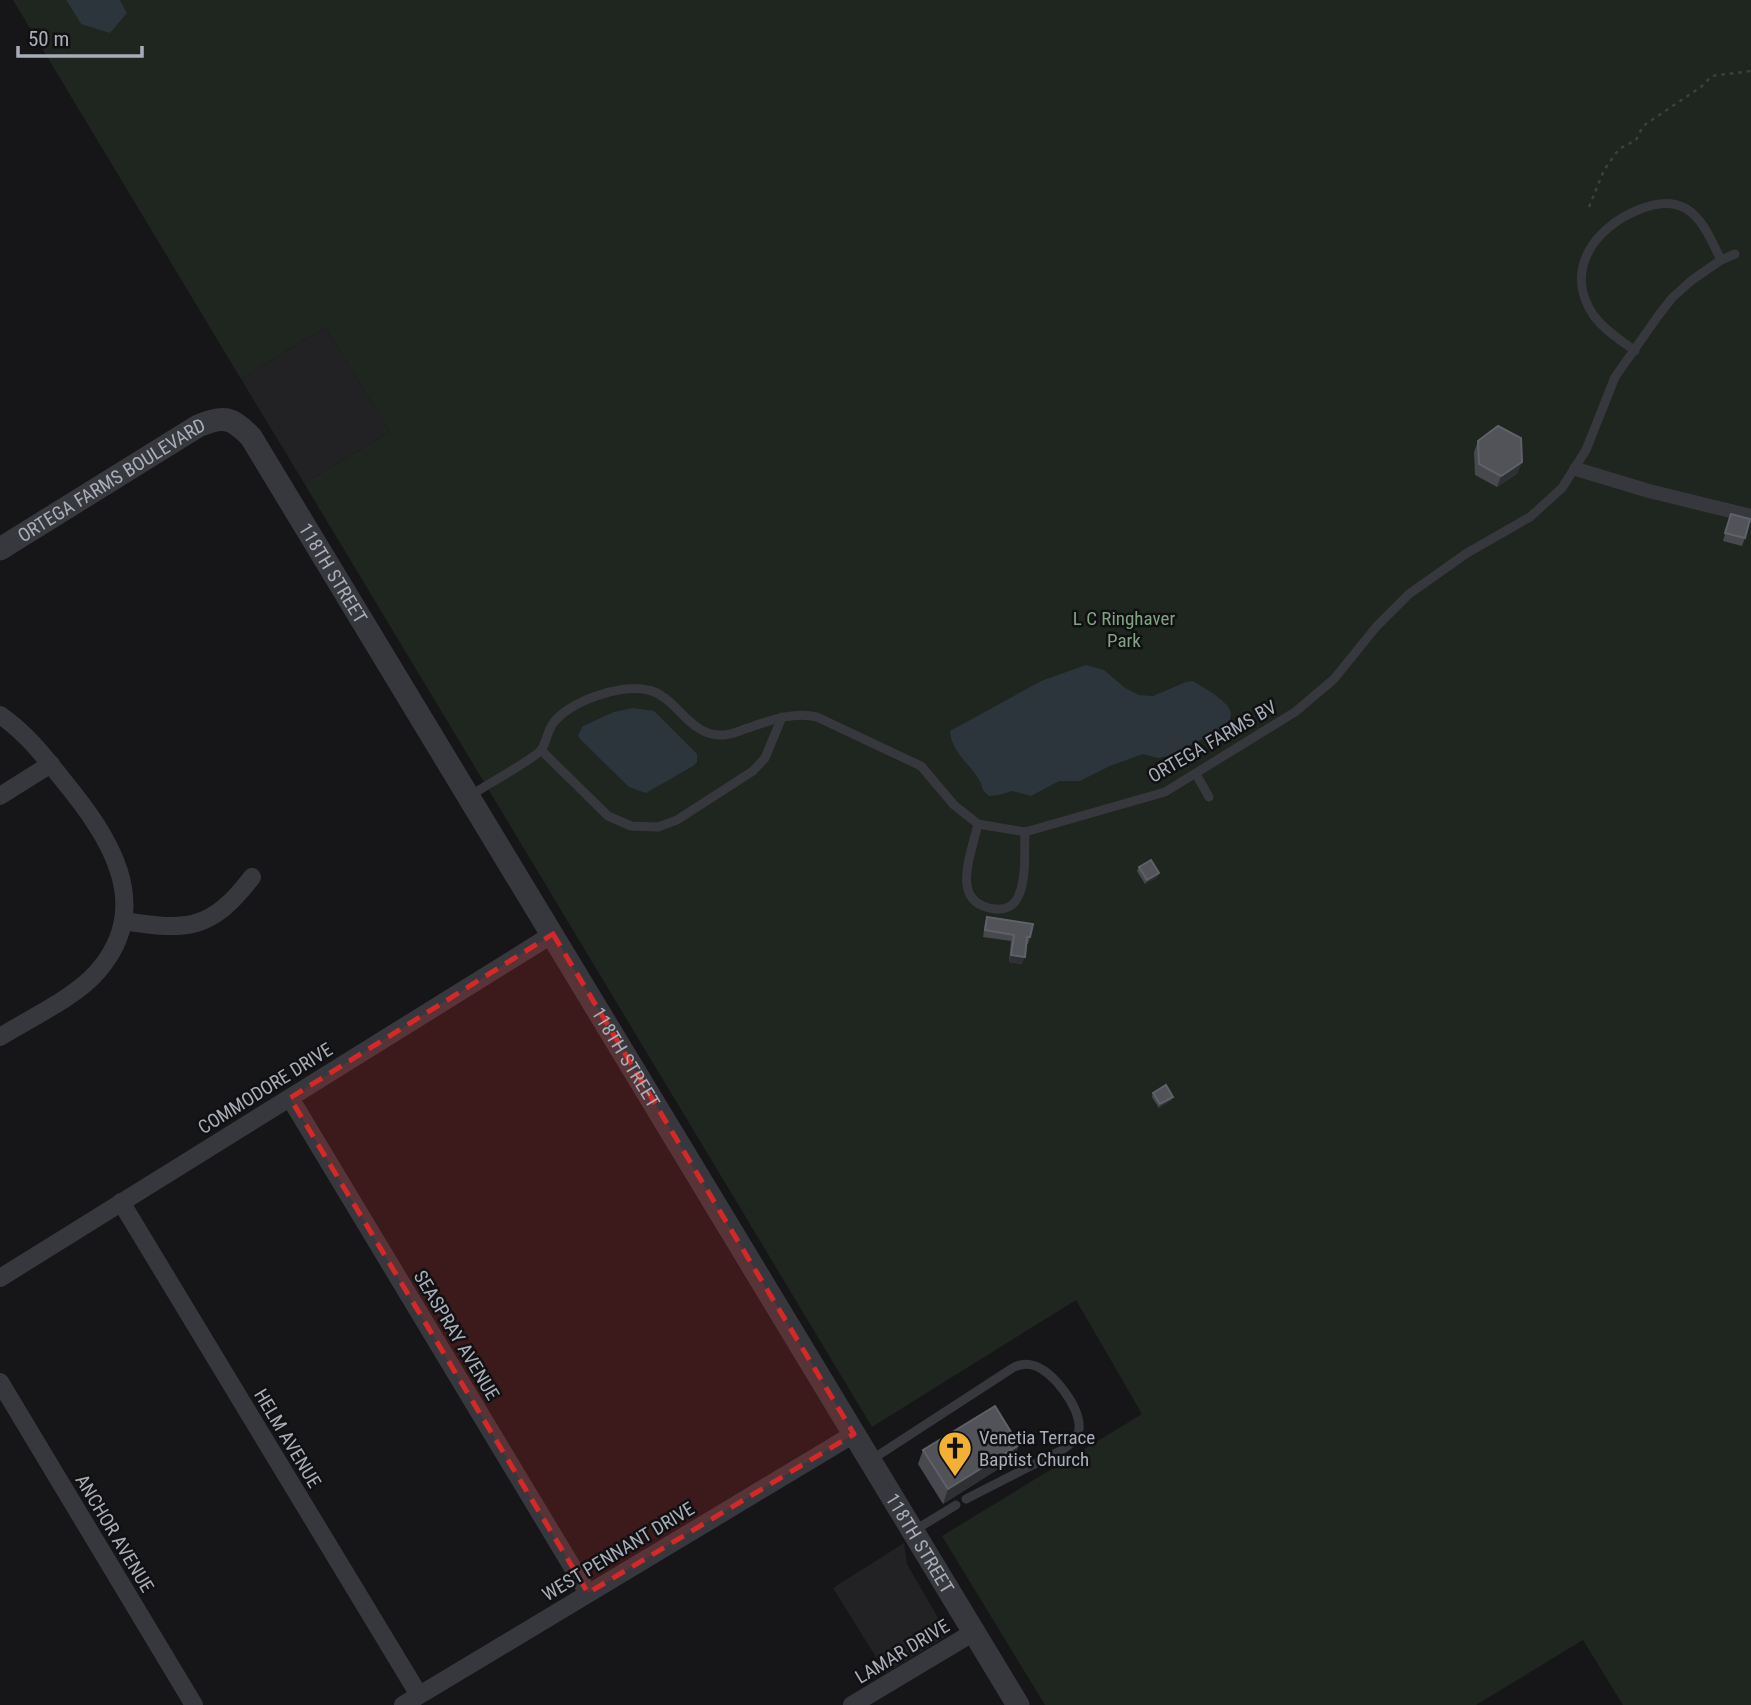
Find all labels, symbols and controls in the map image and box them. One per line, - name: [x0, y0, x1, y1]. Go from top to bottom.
- scale bar: [18, 14, 142, 58]
- text: 50 m: [28, 27, 69, 51]
- street label: ORTEGA FARMS BOULEVARD: [13, 413, 209, 547]
- street label: 118TH STREET: [294, 519, 372, 628]
- park label: L C Ringhaver Park: [1073, 607, 1175, 652]
- street label: ORTEGA FARMS BV: [1144, 695, 1281, 788]
- street label: 118TH STREET: [587, 1003, 665, 1112]
- street label: COMMODORE DRIVE: [194, 1038, 337, 1139]
- street label: SEASPRAY AVENUE: [409, 1266, 504, 1404]
- street label: HELM AVENUE: [249, 1385, 326, 1492]
- place label: Venetia Terrace Baptist Church: [979, 1426, 1095, 1471]
- church icon: Venetia Terrace Baptist Church: [936, 1429, 974, 1478]
- street label: ANCHOR AVENUE: [70, 1470, 159, 1596]
- street label: 118TH STREET: [881, 1489, 959, 1598]
- street label: WEST PENNANT DRIVE: [538, 1497, 699, 1606]
- street label: LAMAR DRIVE: [851, 1614, 954, 1689]

